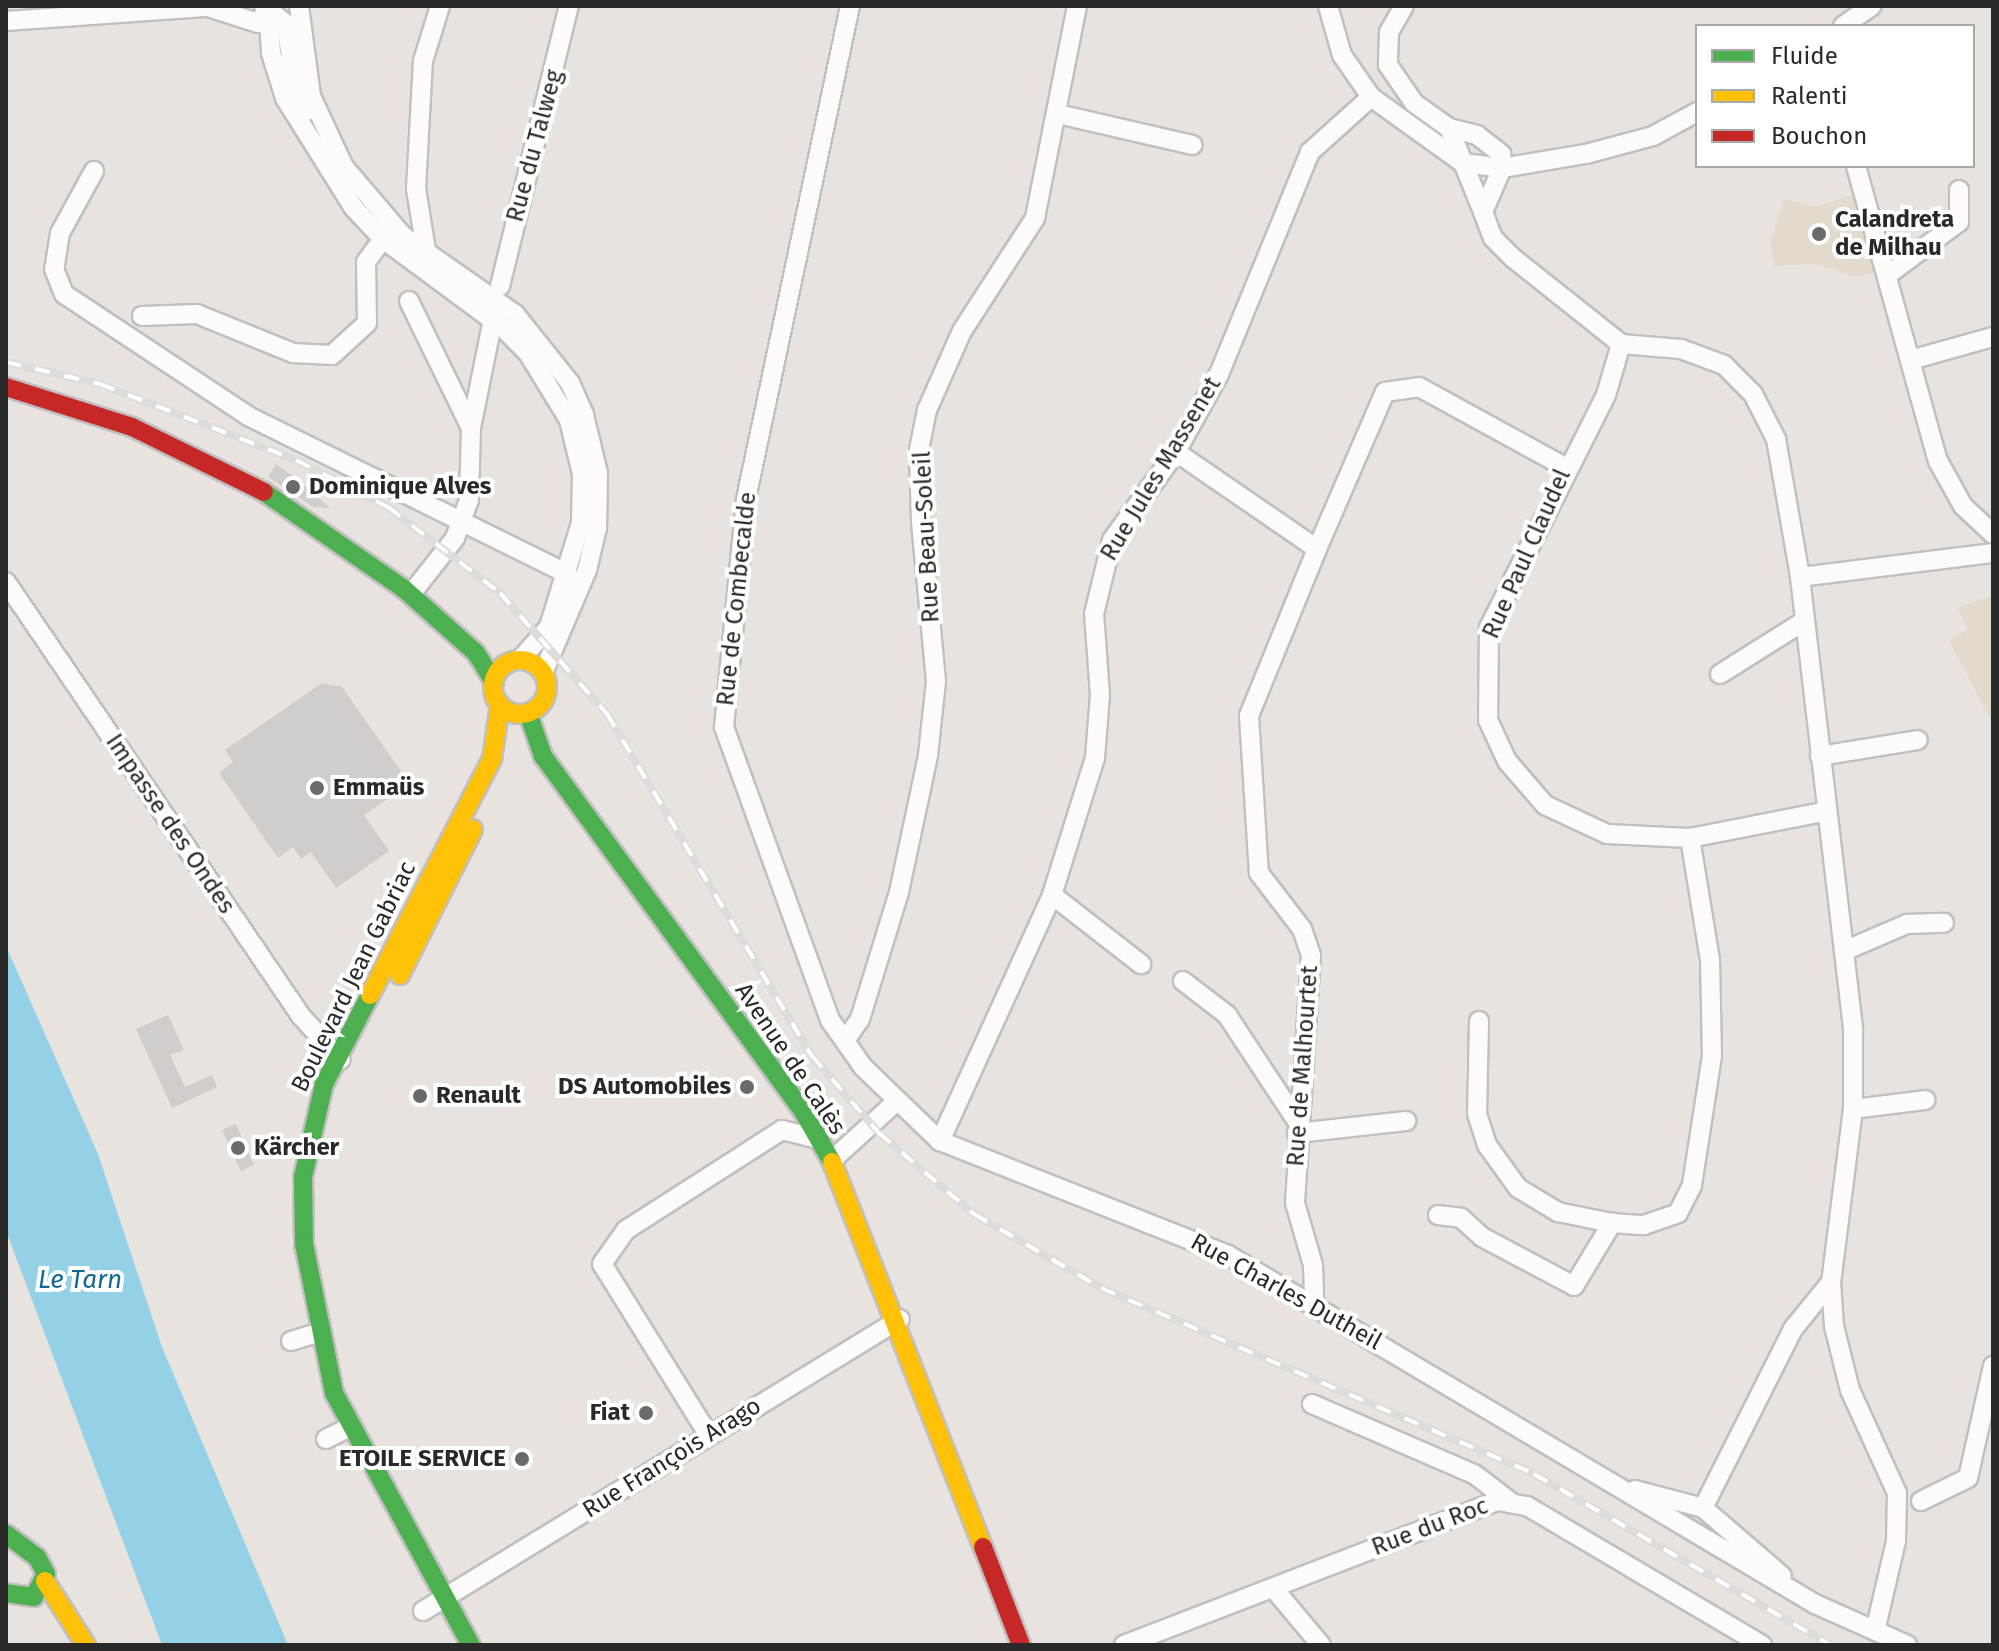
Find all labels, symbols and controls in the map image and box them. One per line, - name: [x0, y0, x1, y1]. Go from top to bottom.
- legend: [1695, 24, 1975, 168]
- text: Fluide: [1771, 42, 1838, 70]
- street label: Rue du Talweg: [501, 67, 569, 225]
- text: Ralenti: [1771, 82, 1848, 110]
- text: Bouchon: [1771, 122, 1867, 150]
- place label: Calandreta de Milhau: [1835, 206, 1954, 262]
- marker: Calandreta de Milhau: [1810, 225, 1828, 243]
- street label: Rue Jules Massenet: [1095, 372, 1227, 566]
- street label: Rue Beau-Soleil: [908, 450, 946, 624]
- street label: Rue Paul Claudel: [1477, 465, 1577, 643]
- place label: Dominique Alves: [309, 473, 491, 501]
- marker: Dominique Alves: [284, 478, 302, 496]
- street label: Rue de Combecalde: [711, 491, 763, 707]
- street label: Impasse des Ondes: [99, 729, 241, 919]
- place label: Emmaüs: [333, 774, 424, 802]
- marker: Emmaüs: [308, 779, 326, 797]
- street label: Boulevard Jean Gabriac: [286, 857, 422, 1097]
- street label: Rue de Malhourtet: [1282, 964, 1324, 1168]
- street label: Avenue de Calès: [729, 978, 851, 1140]
- place label: DS Automobiles: [558, 1073, 731, 1101]
- marker: DS Automobiles: [738, 1078, 756, 1096]
- place label: Renault: [436, 1082, 521, 1110]
- marker: Renault: [411, 1087, 429, 1105]
- place label: Kärcher: [254, 1134, 339, 1162]
- marker: Kärcher: [229, 1139, 247, 1157]
- street label: Rue Charles Dutheil: [1185, 1228, 1387, 1356]
- water label: Le Tarn: [38, 1264, 122, 1296]
- street label: Rue François Arago: [578, 1392, 766, 1524]
- place label: Fiat: [590, 1399, 630, 1427]
- marker: Fiat: [637, 1404, 655, 1422]
- place label: ETOILE SERVICE: [339, 1445, 506, 1473]
- marker: ETOILE SERVICE: [513, 1450, 531, 1468]
- street label: Rue du Roc: [1368, 1492, 1492, 1562]

